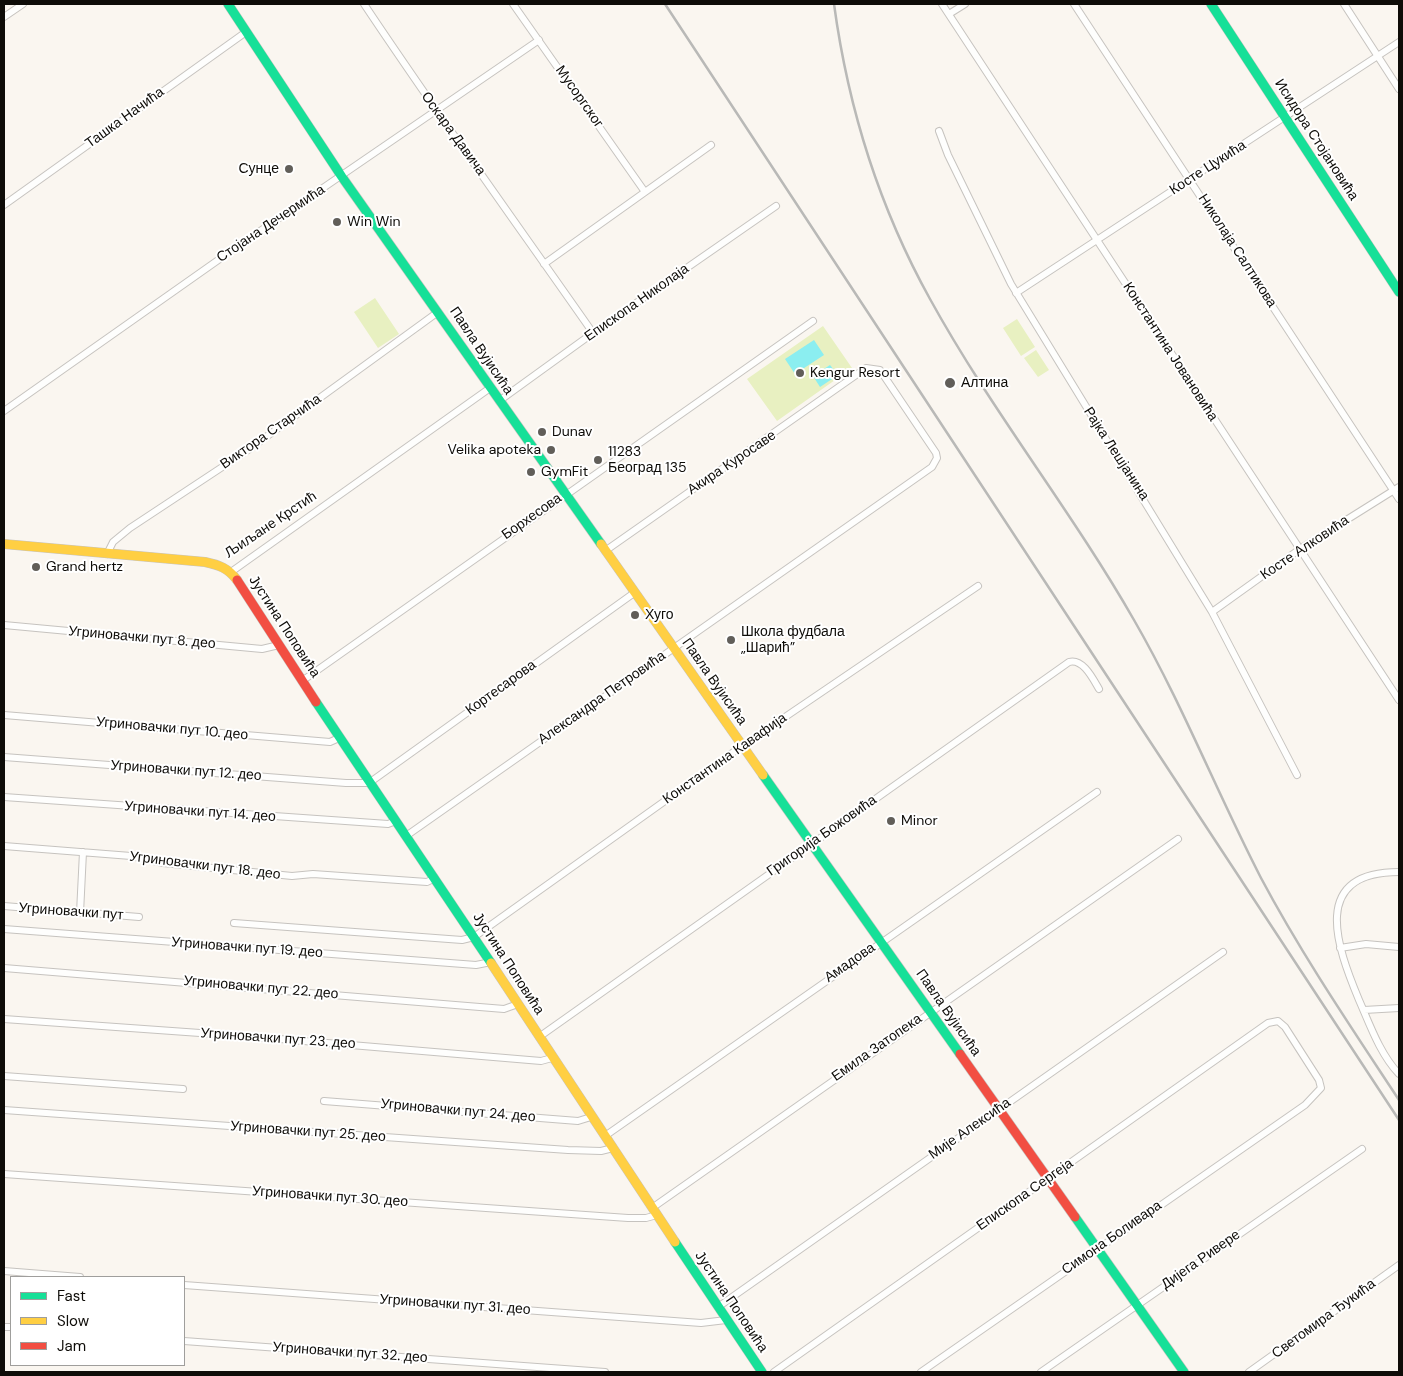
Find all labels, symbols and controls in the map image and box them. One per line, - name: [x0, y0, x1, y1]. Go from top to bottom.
- street label: Мусоргског: [551, 63, 607, 131]
- street label: Исидора Стојановића: [1270, 76, 1362, 204]
- street label: Ташка Начића: [82, 84, 168, 152]
- street label: Оскара Давича: [417, 89, 489, 179]
- street label: Косте Цукића: [1167, 137, 1249, 199]
- place label: Сунце: [239, 161, 279, 177]
- marker: Сунце: [283, 163, 295, 175]
- street label: Стојана Дечермића: [214, 182, 328, 266]
- street label: Николаја Салтикова: [1194, 191, 1280, 311]
- place label: Win Win: [347, 214, 401, 230]
- marker: Win Win: [331, 216, 343, 228]
- street label: Епископа Николаја: [582, 261, 692, 345]
- street label: Константина Јовановића: [1119, 279, 1221, 425]
- street label: Павла Вујисића: [445, 304, 517, 398]
- place label: Kengur Resort: [810, 365, 900, 381]
- marker: Kengur Resort: [794, 367, 806, 379]
- place label: Алтина: [961, 375, 1008, 391]
- marker: Алтина: [943, 376, 957, 390]
- street label: Виктора Старчића: [217, 391, 325, 473]
- street label: Рајка Лешјанина: [1080, 404, 1152, 504]
- place label: Dunav: [552, 424, 592, 440]
- marker: Dunav: [536, 426, 548, 438]
- street label: Акира Куросаве: [685, 427, 779, 499]
- place label: Velika apoteka: [448, 442, 541, 458]
- marker: Velika apoteka: [545, 444, 557, 456]
- place label: 11283 Београд 135: [608, 444, 687, 477]
- marker: 11283 Београд 135: [592, 454, 604, 466]
- place label: GymFit: [541, 464, 588, 480]
- marker: GymFit: [525, 466, 537, 478]
- street label: Љиљане Крстић: [222, 488, 320, 562]
- street label: Борхесова: [499, 490, 565, 544]
- street label: Косте Алковића: [1258, 512, 1352, 584]
- place label: Grand hertz: [46, 559, 123, 575]
- marker: Grand hertz: [30, 561, 42, 573]
- street label: Јустина Поповића: [245, 573, 323, 681]
- place label: Хуго: [645, 607, 674, 623]
- marker: Хуго: [629, 609, 641, 621]
- street label: Угриновачки пут 8. део: [68, 623, 216, 653]
- place label: Школа фудбала „Шарић”: [741, 624, 845, 656]
- marker: Школа фудбала „Шарић”: [725, 634, 737, 646]
- street label: Павла Вујисића: [678, 635, 750, 729]
- street label: Александра Петровића: [535, 648, 669, 748]
- street label: Кортесарова: [463, 657, 539, 719]
- street label: Константина Кавафија: [660, 710, 790, 808]
- street label: Угриновачки пут 10. део: [95, 714, 249, 744]
- street label: Угриновачки пут 12. део: [110, 757, 262, 785]
- street label: Григорија Божовића: [764, 792, 880, 880]
- street label: Угриновачки пут 14. део: [124, 798, 276, 826]
- place label: Minor: [901, 813, 938, 829]
- marker: Minor: [885, 815, 897, 827]
- street label: Угриновачки пут 18. део: [129, 848, 281, 884]
- street label: Угриновачки пут: [18, 900, 124, 924]
- street label: Јустина Поповића: [469, 910, 547, 1018]
- street label: Угриновачки пут 19. део: [171, 934, 323, 962]
- street label: Амадова: [822, 940, 878, 986]
- street label: Павла Вујисића: [912, 966, 984, 1060]
- street label: Угриновачки пут 22. део: [183, 973, 339, 1003]
- street label: Емила Затопека: [829, 1011, 925, 1085]
- street label: Угриновачки пут 23. део: [200, 1025, 356, 1053]
- street label: Мије Алексића: [926, 1095, 1014, 1163]
- street label: Угриновачки пут 24. део: [380, 1096, 536, 1126]
- street label: Угриновачки пут 25. део: [230, 1118, 386, 1146]
- street label: Епископа Сергеја: [973, 1155, 1077, 1235]
- street label: Угриновачки пут 30. део: [251, 1183, 409, 1211]
- street label: Симона Боливара: [1059, 1197, 1165, 1279]
- street label: Дијега Ривере: [1158, 1227, 1244, 1293]
- street label: Јустина Поповића: [691, 1248, 771, 1356]
- legend: [10, 1276, 185, 1366]
- street label: Светомира Ђукића: [1269, 1276, 1379, 1362]
- text: Fast: [57, 1286, 86, 1306]
- street label: Угриновачки пут 31. део: [379, 1291, 531, 1319]
- text: Slow: [57, 1311, 89, 1331]
- text: Jam: [57, 1336, 86, 1356]
- street label: Угриновачки пут 32. део: [272, 1339, 428, 1367]

